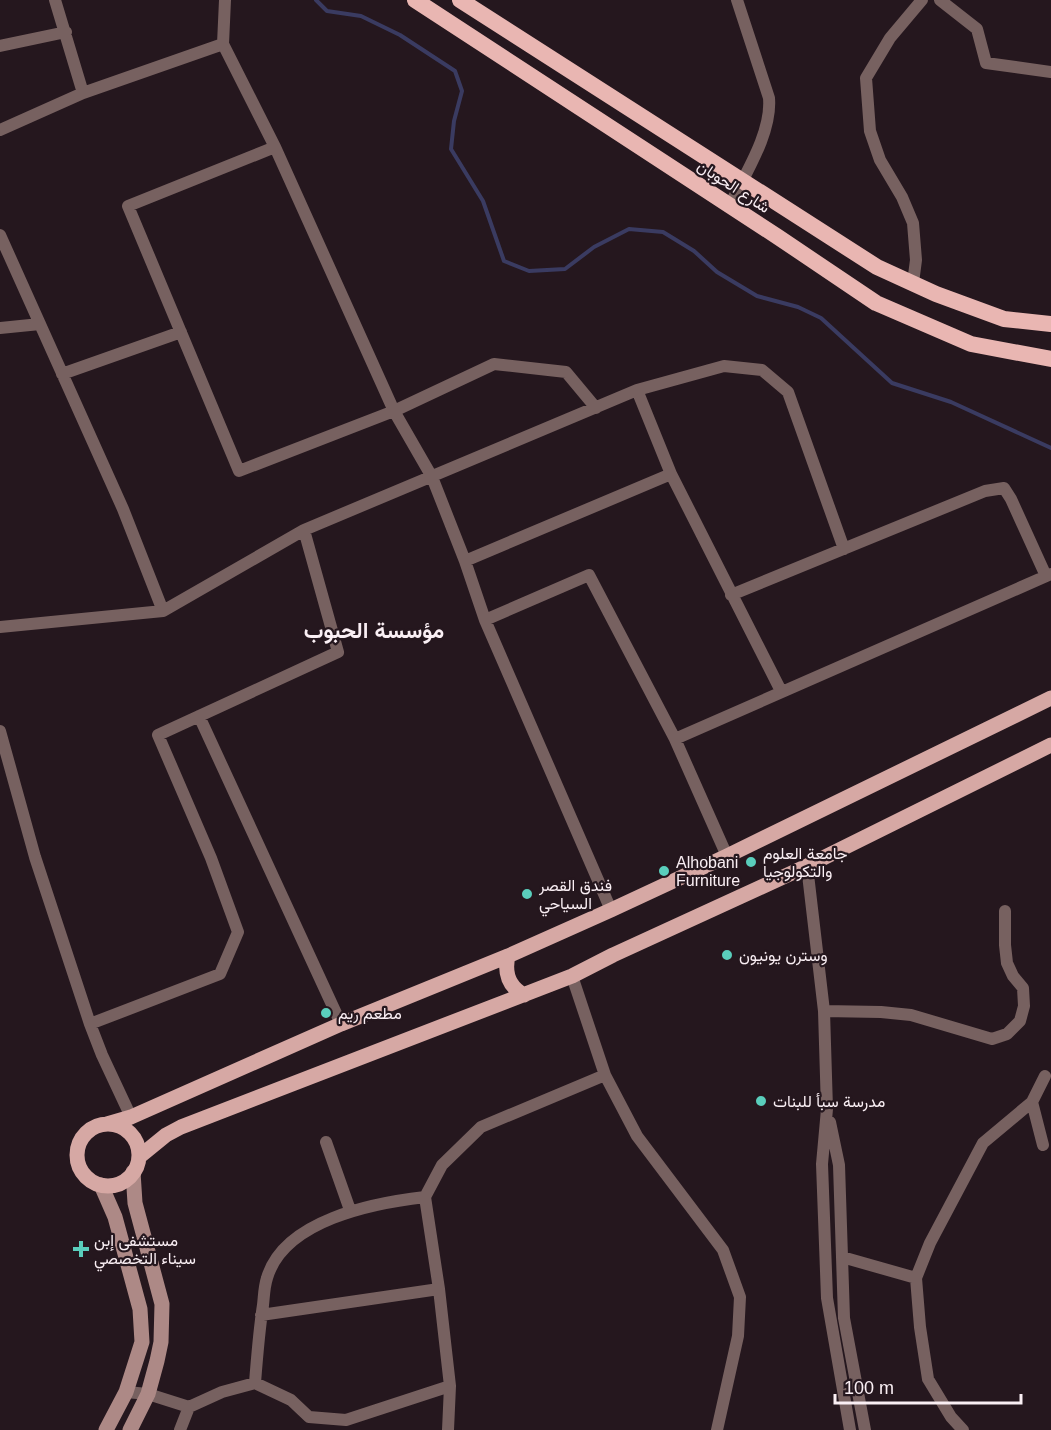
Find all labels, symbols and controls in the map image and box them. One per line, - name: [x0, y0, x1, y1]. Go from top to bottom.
- street label: شارع الحوبان: [693, 157, 773, 219]
- district label: مؤسسة الحبوب: [304, 618, 444, 644]
- place label: جامعة العلوم والتكولوجيا: [763, 845, 848, 882]
- place label: Alhobani Furniture: [676, 854, 740, 889]
- marker: جامعة العلوم والتكولوجيا: [744, 855, 758, 869]
- marker: Alhobani Furniture: [657, 864, 671, 878]
- place label: فندق القصر السياحي: [538, 877, 612, 917]
- marker: فندق القصر السياحي: [520, 887, 534, 901]
- place label: وسترن يونيون: [739, 947, 828, 966]
- marker: وسترن يونيون: [720, 948, 734, 962]
- place label: مطعم ريم: [338, 1005, 402, 1024]
- marker: مطعم ريم: [319, 1006, 333, 1020]
- place label: مدرسة سبأ للبنات: [773, 1093, 885, 1112]
- marker: مدرسة سبأ للبنات: [754, 1094, 768, 1108]
- place label: مستشفى إبن سيناء التخصصي: [94, 1232, 196, 1272]
- marker: مستشفى إبن سيناء التخصصي: [72, 1240, 90, 1258]
- scale bar: [835, 1367, 1021, 1405]
- text: 100 m: [844, 1378, 894, 1398]

